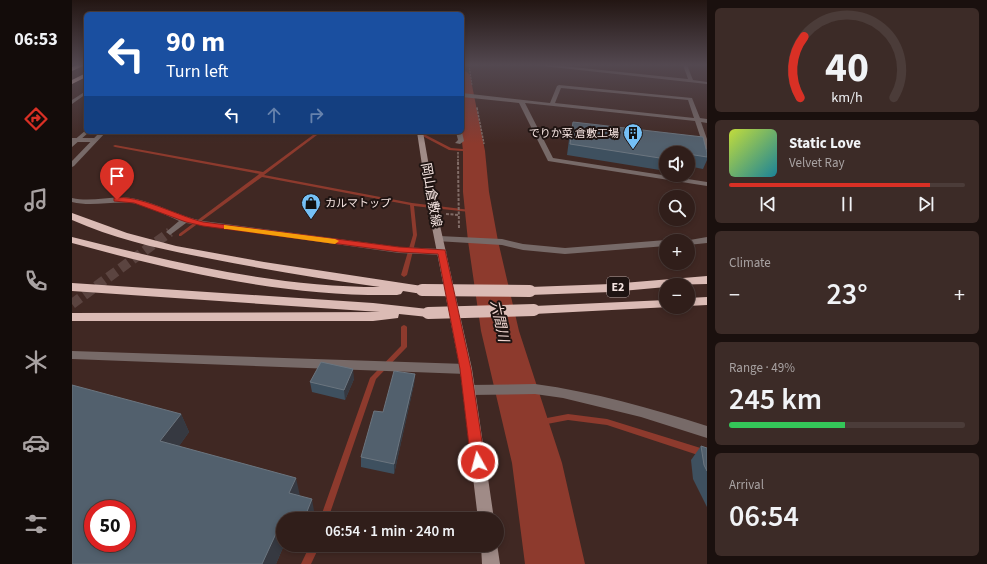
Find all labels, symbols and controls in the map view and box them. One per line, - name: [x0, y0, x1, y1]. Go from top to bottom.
- text: 90 m: [166, 22, 225, 62]
- text: 06:53: [14, 27, 58, 52]
- icon: left: [100, 28, 152, 80]
- text: 40: [825, 38, 869, 98]
- text: Turn left: [166, 59, 228, 84]
- text: km/h: [831, 87, 863, 108]
- icon: left: [221, 104, 243, 126]
- icon: ahead: [263, 104, 285, 126]
- icon: right: [305, 104, 327, 126]
- icon: directions: [22, 105, 50, 133]
- building icon: でりか菜 倉敷工場: [622, 122, 644, 150]
- place label: でりか菜 倉敷工場: [529, 126, 619, 141]
- text: Static Love: [789, 133, 861, 154]
- map controls: [659, 146, 695, 314]
- button: sound: [659, 146, 695, 182]
- text: Velvet Ray: [789, 154, 845, 172]
- pin: [100, 159, 134, 200]
- street label: 岡山倉敷線: [416, 161, 446, 229]
- icon: arrive: [106, 165, 128, 187]
- icon: music: [22, 186, 50, 214]
- button: search: [659, 190, 695, 226]
- shop icon: カルマトップ: [300, 192, 322, 220]
- icon: previous: [757, 193, 779, 215]
- icon: pause: [836, 193, 858, 215]
- icon: next: [915, 193, 937, 215]
- place label: カルマトップ: [325, 196, 391, 211]
- button: +: [659, 234, 695, 270]
- text: Climate: [729, 254, 771, 272]
- icon: phone: [22, 267, 50, 295]
- text: 23°: [826, 273, 868, 316]
- road number: E2: [607, 277, 629, 297]
- button: −: [659, 278, 695, 314]
- text: −: [729, 279, 740, 311]
- text: +: [954, 279, 965, 311]
- water label: 六間川: [485, 298, 514, 346]
- icon: climate: [22, 348, 50, 376]
- text: Range · 49%: [729, 359, 795, 377]
- text: 245 km: [729, 378, 822, 421]
- icon: car: [22, 429, 50, 457]
- position arrow: [457, 441, 499, 483]
- text: Arrival: [729, 476, 764, 494]
- text: 06:54: [729, 495, 799, 538]
- speed limit sign: 50: [84, 500, 136, 552]
- icon: filters: [22, 510, 50, 538]
- text: 06:54 · 1 min · 240 m: [325, 521, 455, 542]

